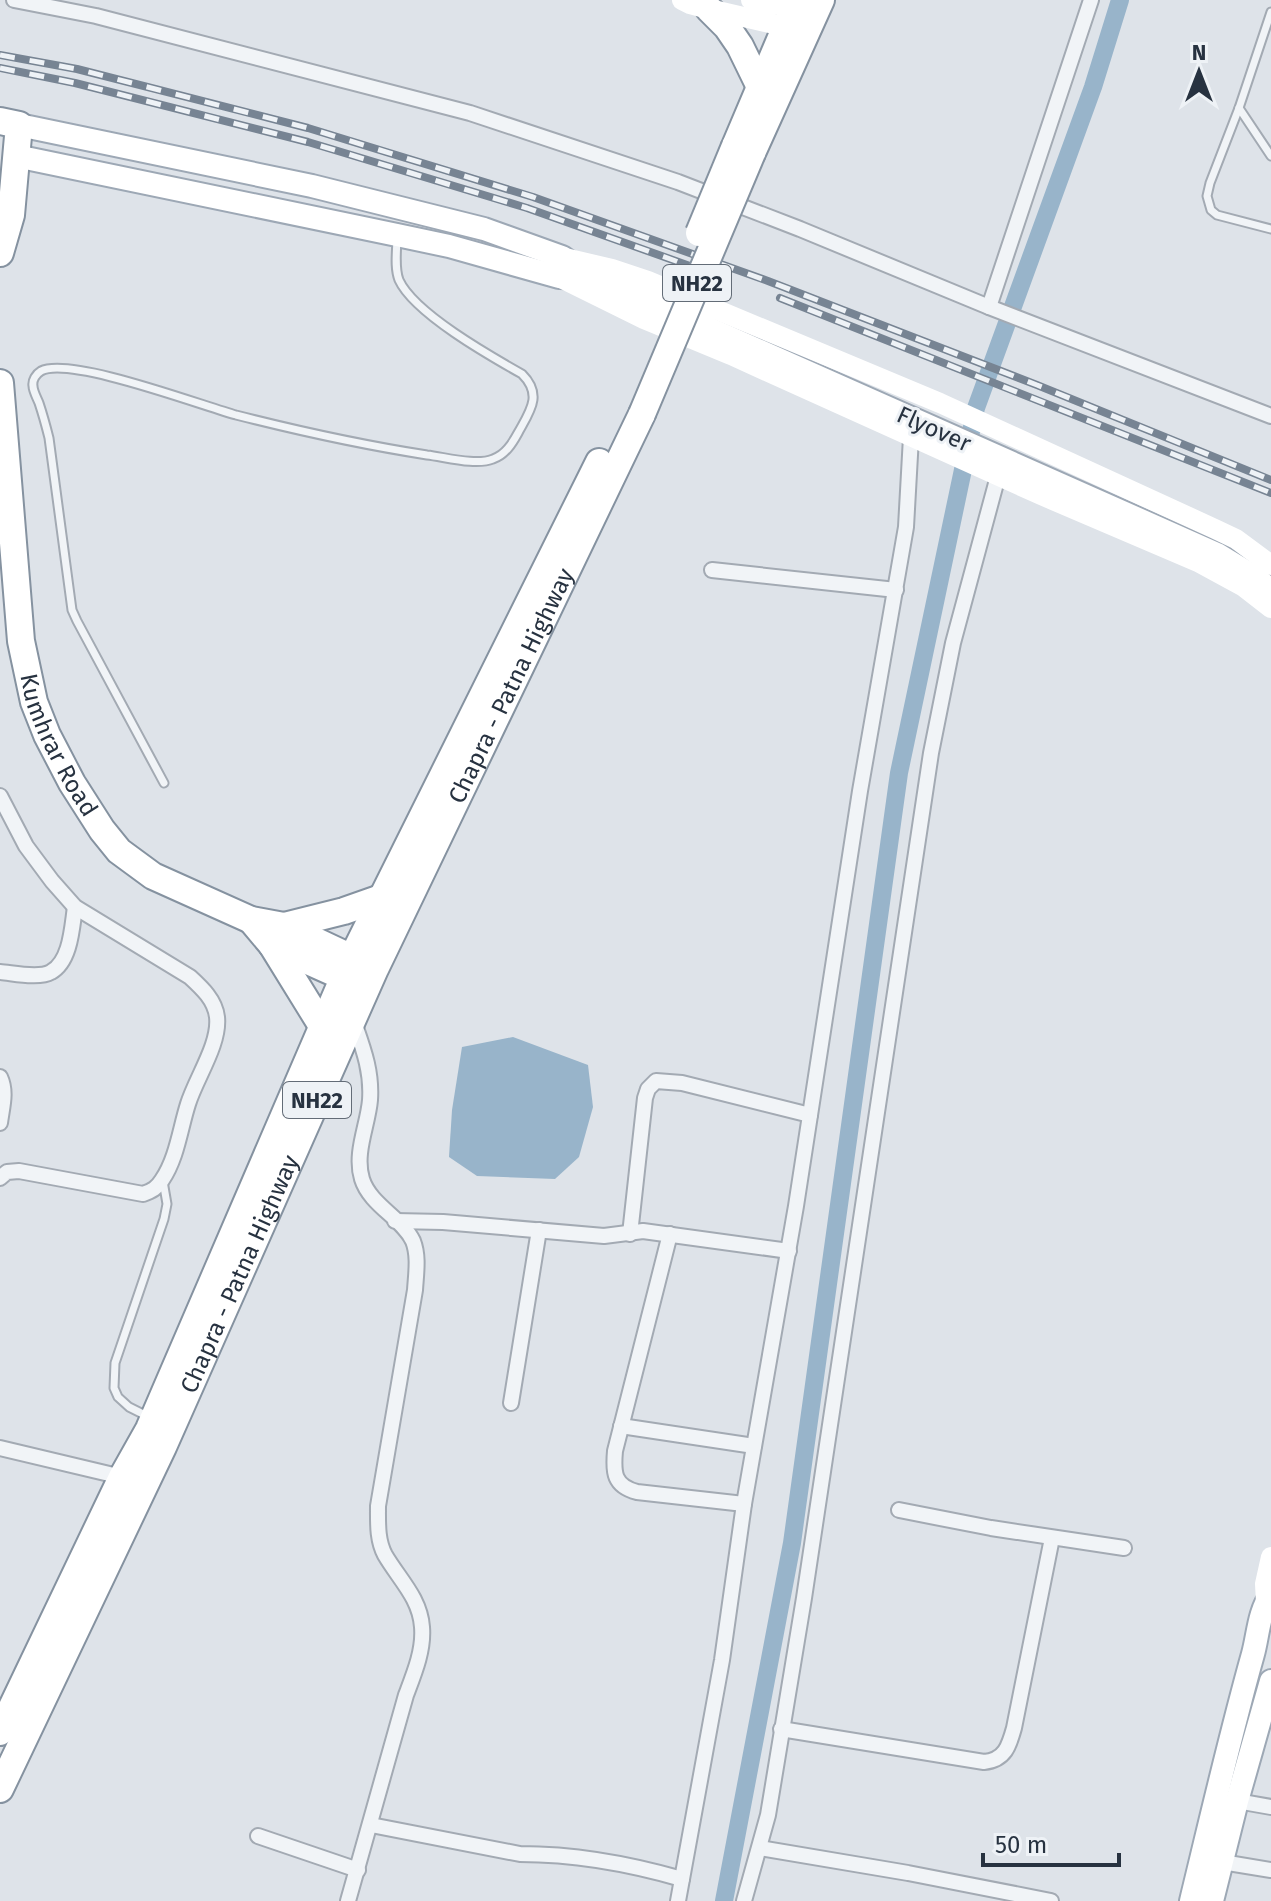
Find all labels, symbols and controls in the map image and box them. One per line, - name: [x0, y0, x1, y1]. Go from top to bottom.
- north arrow: [1159, 32, 1239, 112]
- text: N: [1192, 39, 1206, 66]
- road number: NH22: [663, 265, 731, 301]
- street label: Flyover: [893, 400, 976, 458]
- street label: Chapra - Patna Highway: [443, 564, 580, 808]
- street label: Kumhrar Road: [14, 671, 104, 821]
- road number: NH22: [283, 1082, 351, 1118]
- street label: Chapra - Patna Highway: [175, 1151, 305, 1397]
- scale bar: [983, 1817, 1119, 1867]
- text: 50 m: [995, 1831, 1047, 1859]

